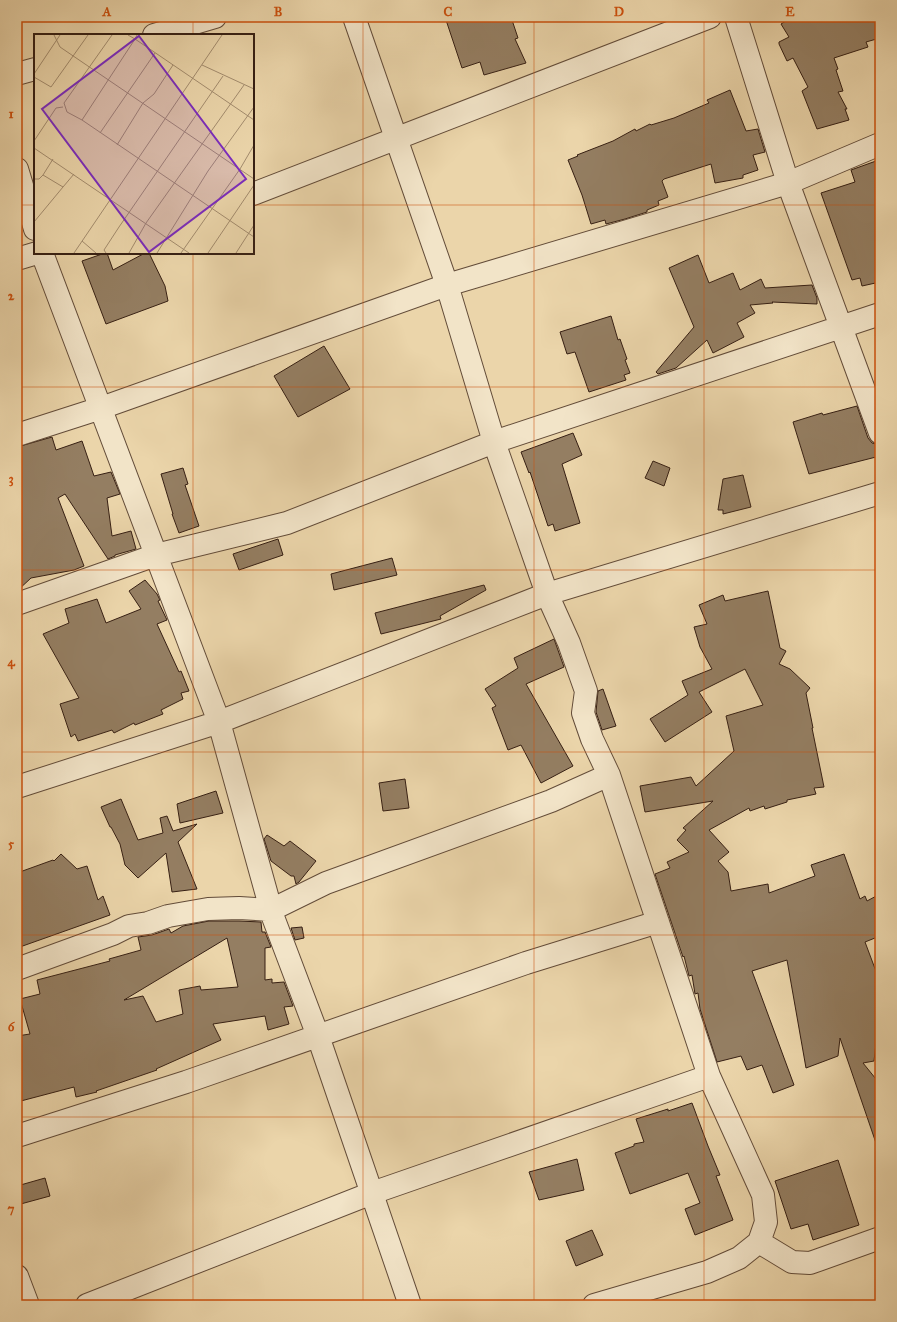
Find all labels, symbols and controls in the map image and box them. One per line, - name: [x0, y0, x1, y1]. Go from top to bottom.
- text: A: [102, 4, 112, 20]
- text: B: [274, 4, 283, 20]
- text: C: [444, 4, 453, 20]
- text: D: [614, 4, 624, 20]
- text: E: [785, 4, 795, 20]
- inset map: [34, 34, 254, 254]
- text: 1: [8, 106, 14, 122]
- text: 2: [8, 288, 15, 304]
- text: 3: [8, 471, 14, 487]
- text: 4: [7, 654, 15, 670]
- text: 5: [8, 836, 15, 852]
- text: 6: [8, 1019, 16, 1035]
- text: 7: [8, 1201, 15, 1217]

